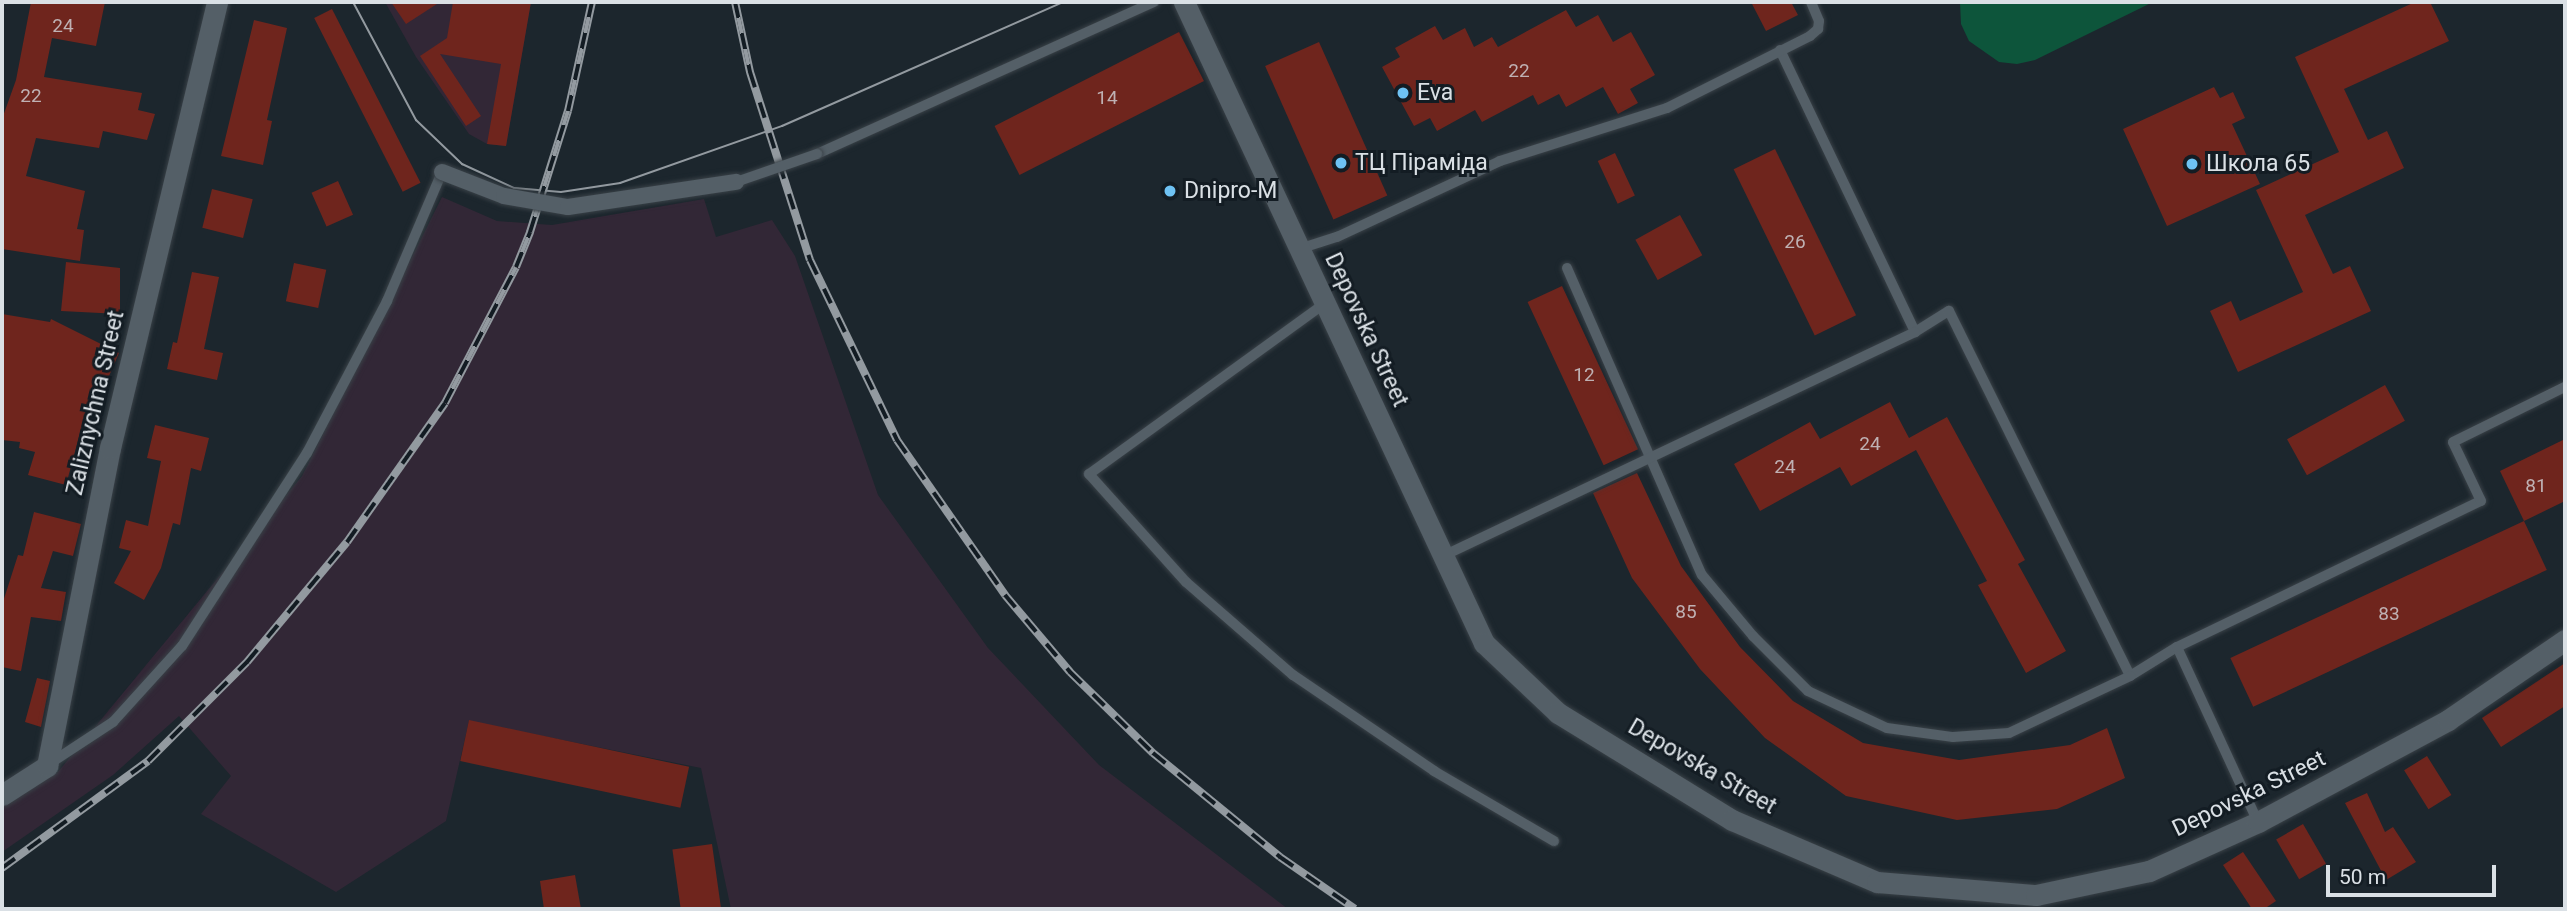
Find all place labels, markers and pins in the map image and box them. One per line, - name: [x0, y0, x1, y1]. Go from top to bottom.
- place label: Eva: [1417, 79, 1453, 107]
- marker: Eva: [1395, 85, 1411, 101]
- place label: ТЦ Піраміда: [1355, 149, 1488, 177]
- place label: Школа 65: [2206, 150, 2310, 178]
- marker: ТЦ Піраміда: [1333, 155, 1349, 171]
- marker: Школа 65: [2184, 156, 2200, 172]
- place label: Dnipro-M: [1184, 177, 1277, 205]
- marker: Dnipro-M: [1162, 183, 1178, 199]

